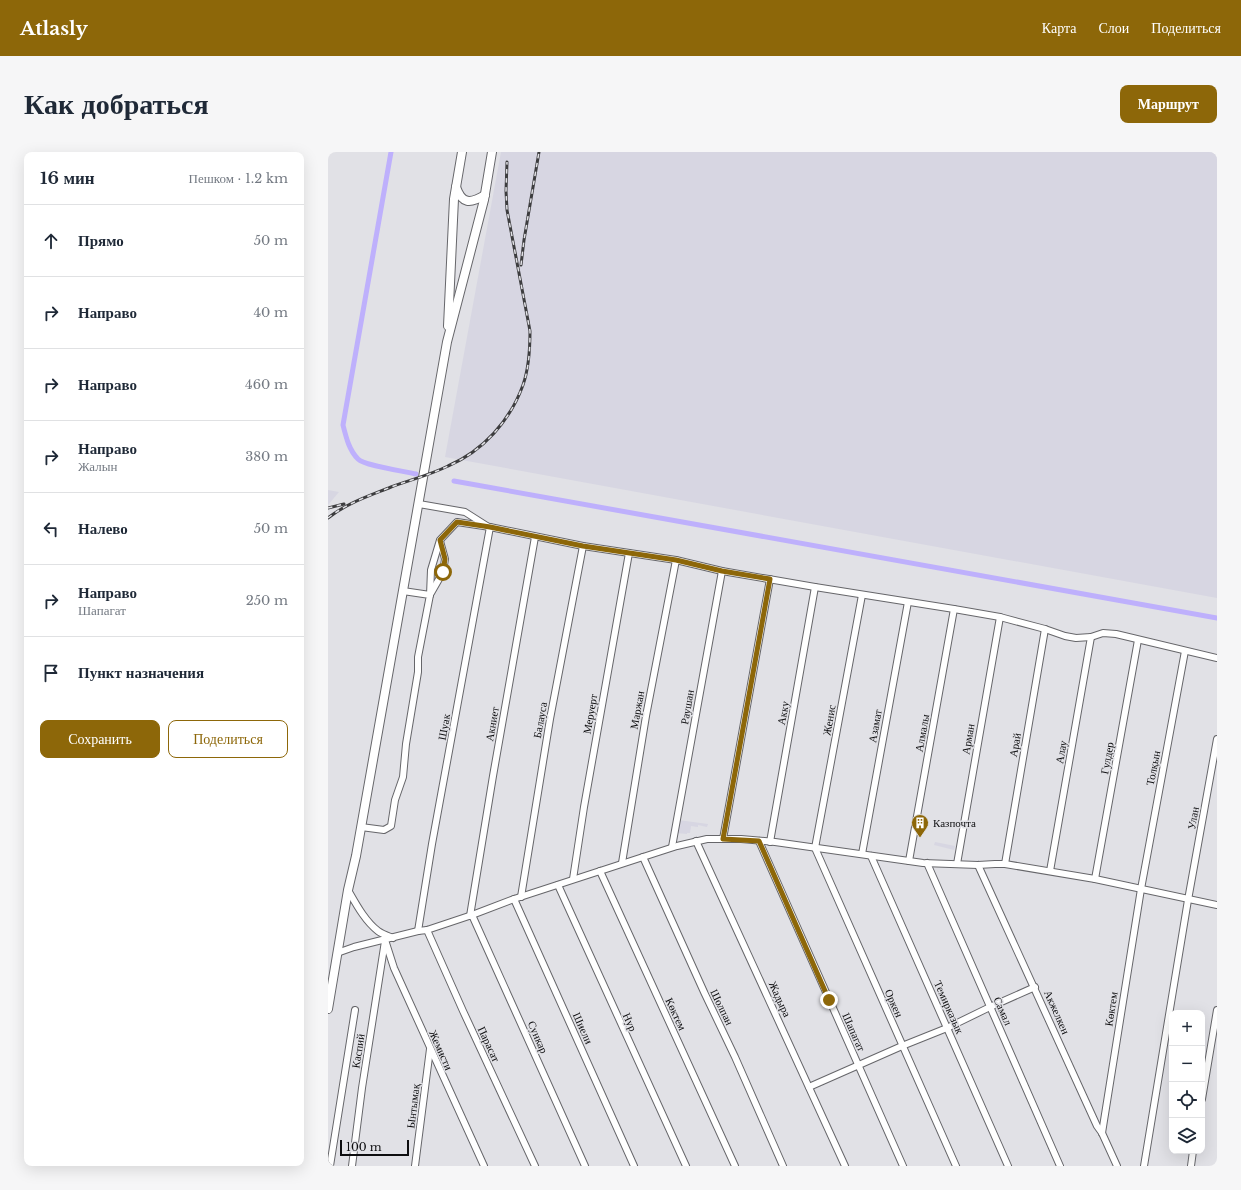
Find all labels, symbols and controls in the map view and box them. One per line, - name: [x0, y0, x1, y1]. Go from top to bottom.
- text: Atlasly: [20, 17, 88, 40]
- text: Карта: [1042, 19, 1076, 37]
- text: Слои: [1098, 19, 1129, 37]
- text: Поделиться: [1151, 19, 1221, 37]
- button: Маршрут: [1120, 85, 1217, 123]
- text: Как добраться: [24, 87, 209, 122]
- text: 16 мин: [40, 168, 95, 189]
- text: Пешком · 1.2 km: [189, 170, 288, 187]
- icon: ahead: [40, 230, 62, 252]
- text: Прямо: [78, 231, 124, 250]
- text: 50 m: [254, 232, 288, 249]
- icon: right: [40, 302, 62, 324]
- text: Направо: [78, 303, 137, 322]
- text: 40 m: [253, 304, 288, 321]
- icon: right: [40, 374, 62, 396]
- text: Направо: [78, 375, 137, 394]
- text: 460 m: [245, 376, 288, 393]
- text: Направо: [78, 439, 137, 458]
- icon: right: [40, 446, 62, 468]
- text: 380 m: [245, 448, 288, 465]
- text: Жалын: [78, 458, 117, 475]
- icon: left: [40, 518, 62, 540]
- text: Налево: [78, 519, 128, 538]
- text: 50 m: [254, 520, 288, 537]
- route start: [434, 563, 452, 581]
- text: Направо: [78, 583, 137, 602]
- icon: right: [40, 590, 62, 612]
- text: 250 m: [246, 592, 288, 609]
- text: Шапагат: [78, 602, 126, 619]
- icon: arrive: [40, 662, 62, 684]
- text: Пункт назначения: [78, 663, 204, 682]
- street label: Раушан: [677, 688, 697, 726]
- street label: Маржан: [627, 690, 647, 730]
- street label: Меруерт: [580, 693, 600, 735]
- street label: Акку: [774, 699, 792, 726]
- street label: Балауса: [530, 701, 550, 739]
- street label: Женис: [819, 703, 839, 736]
- street label: Акниет: [482, 705, 502, 742]
- street label: Азамат: [865, 708, 885, 744]
- street label: Шуак: [435, 712, 453, 741]
- street label: Алмалы: [912, 712, 932, 753]
- button: Сохранить: [40, 720, 160, 758]
- button: Поделиться: [168, 720, 288, 758]
- street label: Арман: [958, 722, 978, 755]
- street label: Арай: [1006, 732, 1024, 758]
- street label: Алау: [1052, 739, 1070, 765]
- street label: Гулдер: [1097, 740, 1117, 775]
- street label: Толқын: [1143, 749, 1163, 787]
- street label: Улан: [1184, 805, 1202, 830]
- building icon: Казпочта: [910, 813, 930, 838]
- place label: Казпочта: [933, 816, 976, 830]
- street label: Темирказык: [931, 978, 967, 1036]
- street label: Жадыра: [766, 979, 794, 1019]
- street label: Шолпан: [707, 987, 737, 1028]
- street label: Оркен: [882, 987, 906, 1019]
- street label: Акжелкен: [1041, 988, 1073, 1036]
- route end: [820, 991, 838, 1009]
- street label: Көктем: [1101, 991, 1121, 1027]
- street label: Көктем: [662, 995, 690, 1033]
- street label: Самал: [991, 995, 1016, 1028]
- street label: Шиели: [570, 1010, 596, 1046]
- street label: Нур: [620, 1010, 640, 1034]
- map controls: [1169, 1010, 1205, 1154]
- button: +: [1169, 1010, 1205, 1046]
- street label: Шапагат: [839, 1011, 869, 1054]
- street label: Сункар: [525, 1019, 552, 1056]
- street label: Парасат: [475, 1024, 503, 1064]
- street label: Жемисти: [426, 1028, 456, 1072]
- street label: Каспий: [348, 1033, 368, 1069]
- button: −: [1169, 1046, 1205, 1082]
- street label: Ынтымақ: [403, 1082, 423, 1129]
- button: locate: [1169, 1082, 1205, 1118]
- button: layers: [1169, 1118, 1205, 1154]
- scale bar: [340, 1138, 409, 1157]
- text: 100 m: [346, 1140, 382, 1154]

